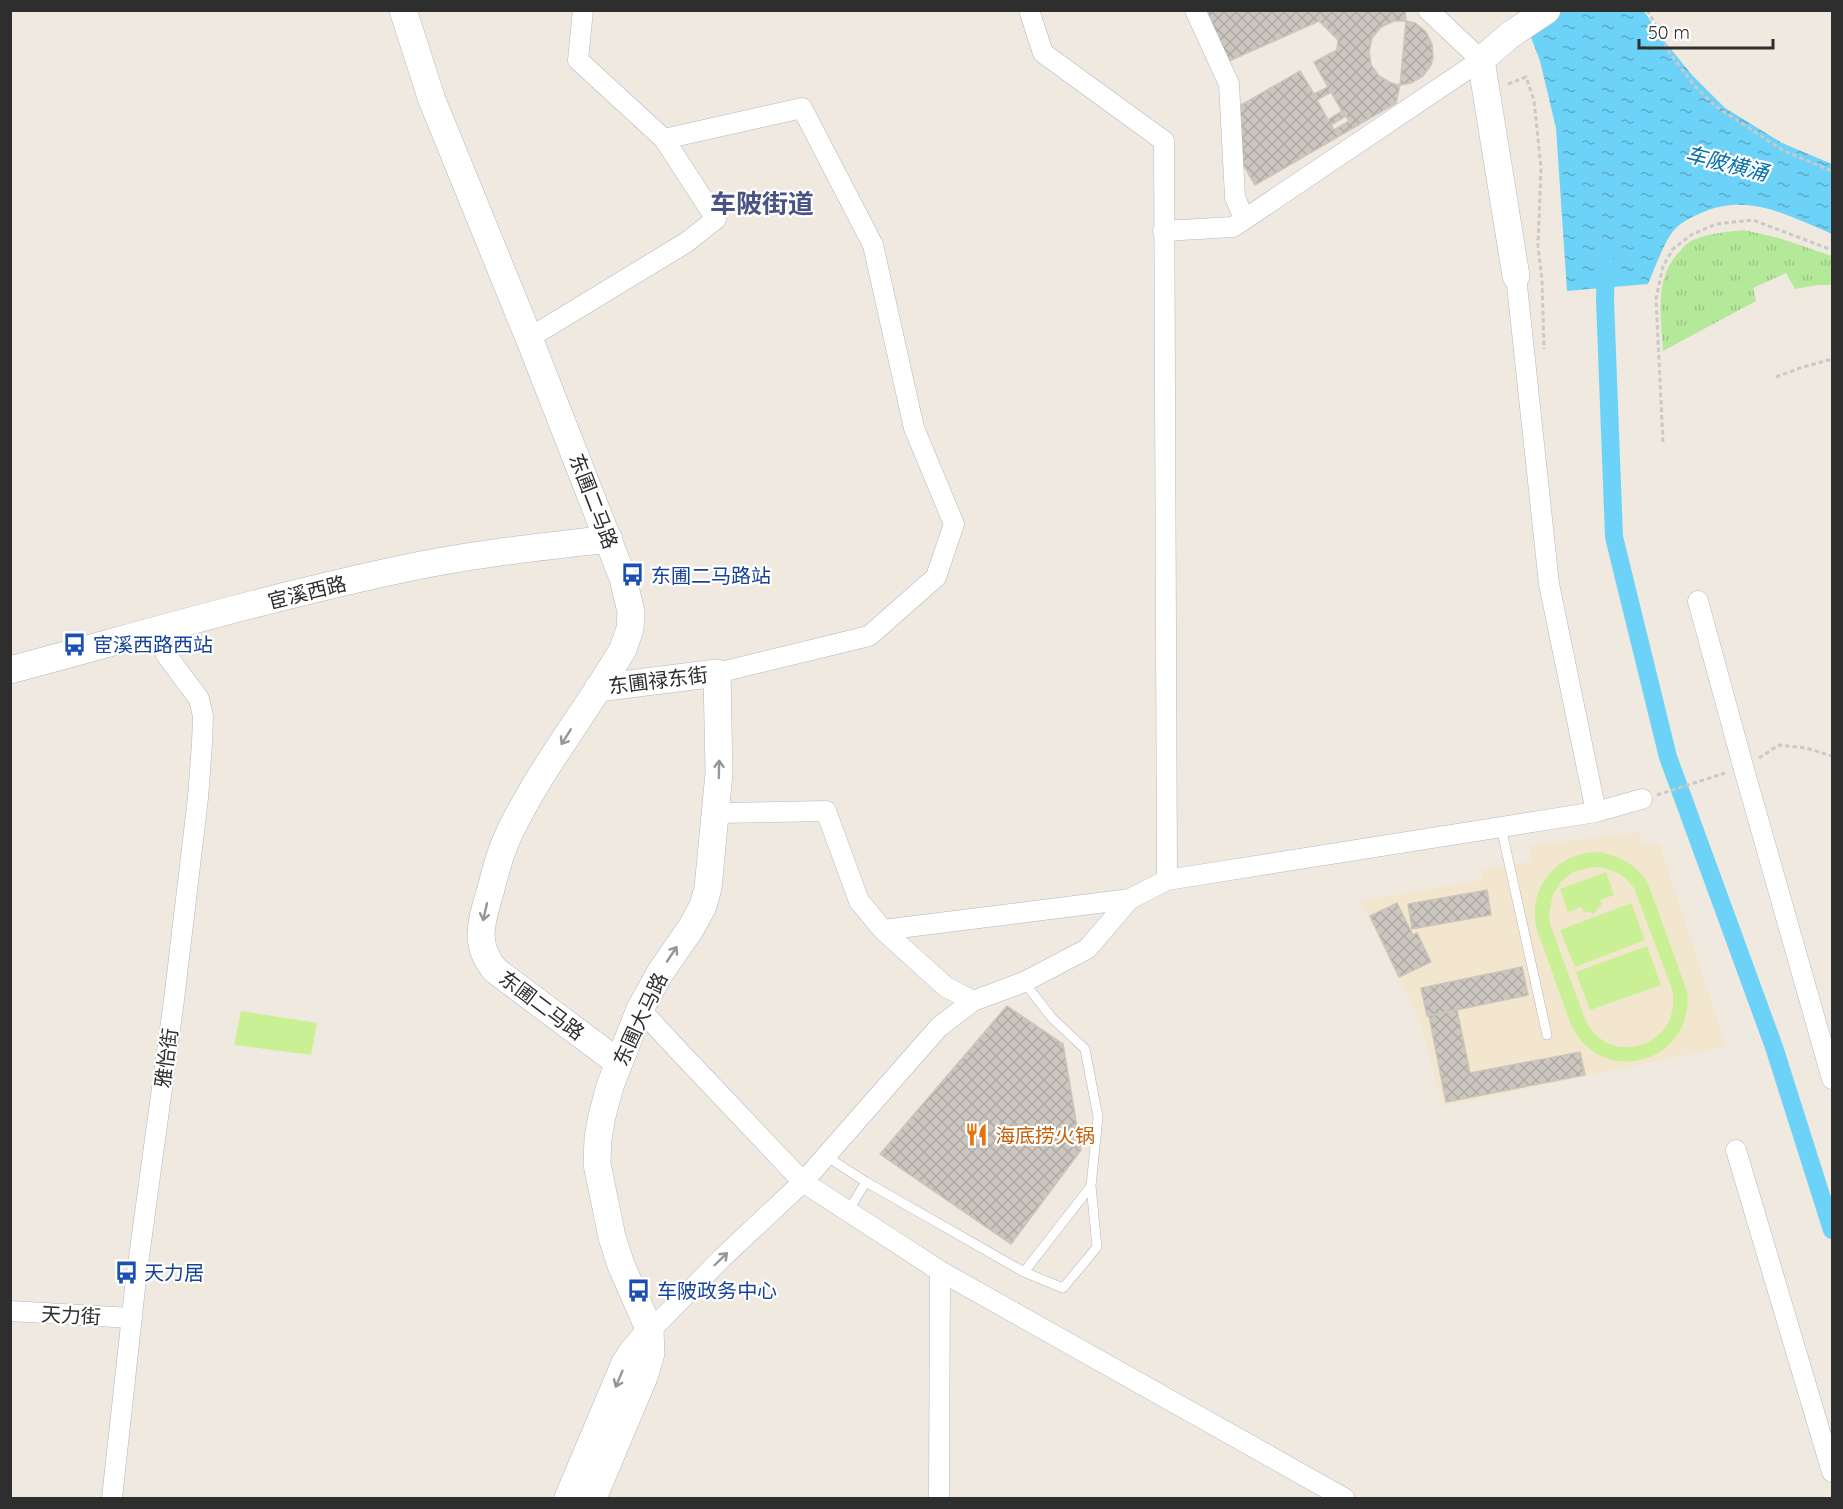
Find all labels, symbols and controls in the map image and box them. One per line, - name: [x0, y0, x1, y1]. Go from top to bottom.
- scale bar: [1639, 12, 1772, 50]
- text: 50 m: [1648, 21, 1690, 44]
- water label: 车陂横涌: [1683, 140, 1773, 186]
- district label: 车陂街道: [710, 187, 814, 220]
- street label: 东圃二马路: [564, 450, 624, 552]
- bus stop icon: 东圃二马路站: [620, 562, 646, 588]
- place label: 东圃二马路站: [651, 563, 771, 588]
- street label: 宦溪西路: [265, 570, 349, 614]
- bus stop icon: 宦溪西路西站: [62, 631, 88, 657]
- place label: 宦溪西路西站: [93, 632, 213, 657]
- street label: 东圃禄东街: [607, 661, 709, 699]
- one-way arrow: [560, 728, 573, 745]
- one-way arrow: [713, 760, 725, 780]
- one-way arrow: [478, 902, 490, 921]
- one-way arrow: [667, 946, 679, 963]
- street label: 东圃二马路: [495, 965, 589, 1045]
- street label: 东圃大马路: [608, 968, 672, 1070]
- street label: 雅怡街: [149, 1027, 183, 1089]
- restaurant icon: 海底捞火锅: [964, 1122, 990, 1148]
- place label: 海底捞火锅: [995, 1123, 1095, 1148]
- one-way arrow: [714, 1252, 729, 1267]
- bus stop icon: 天力居: [113, 1259, 139, 1285]
- place label: 天力居: [144, 1260, 204, 1285]
- bus stop icon: 车陂政务中心: [626, 1277, 652, 1303]
- place label: 车陂政务中心: [657, 1278, 777, 1303]
- street label: 天力街: [40, 1301, 102, 1329]
- one-way arrow: [612, 1370, 623, 1388]

